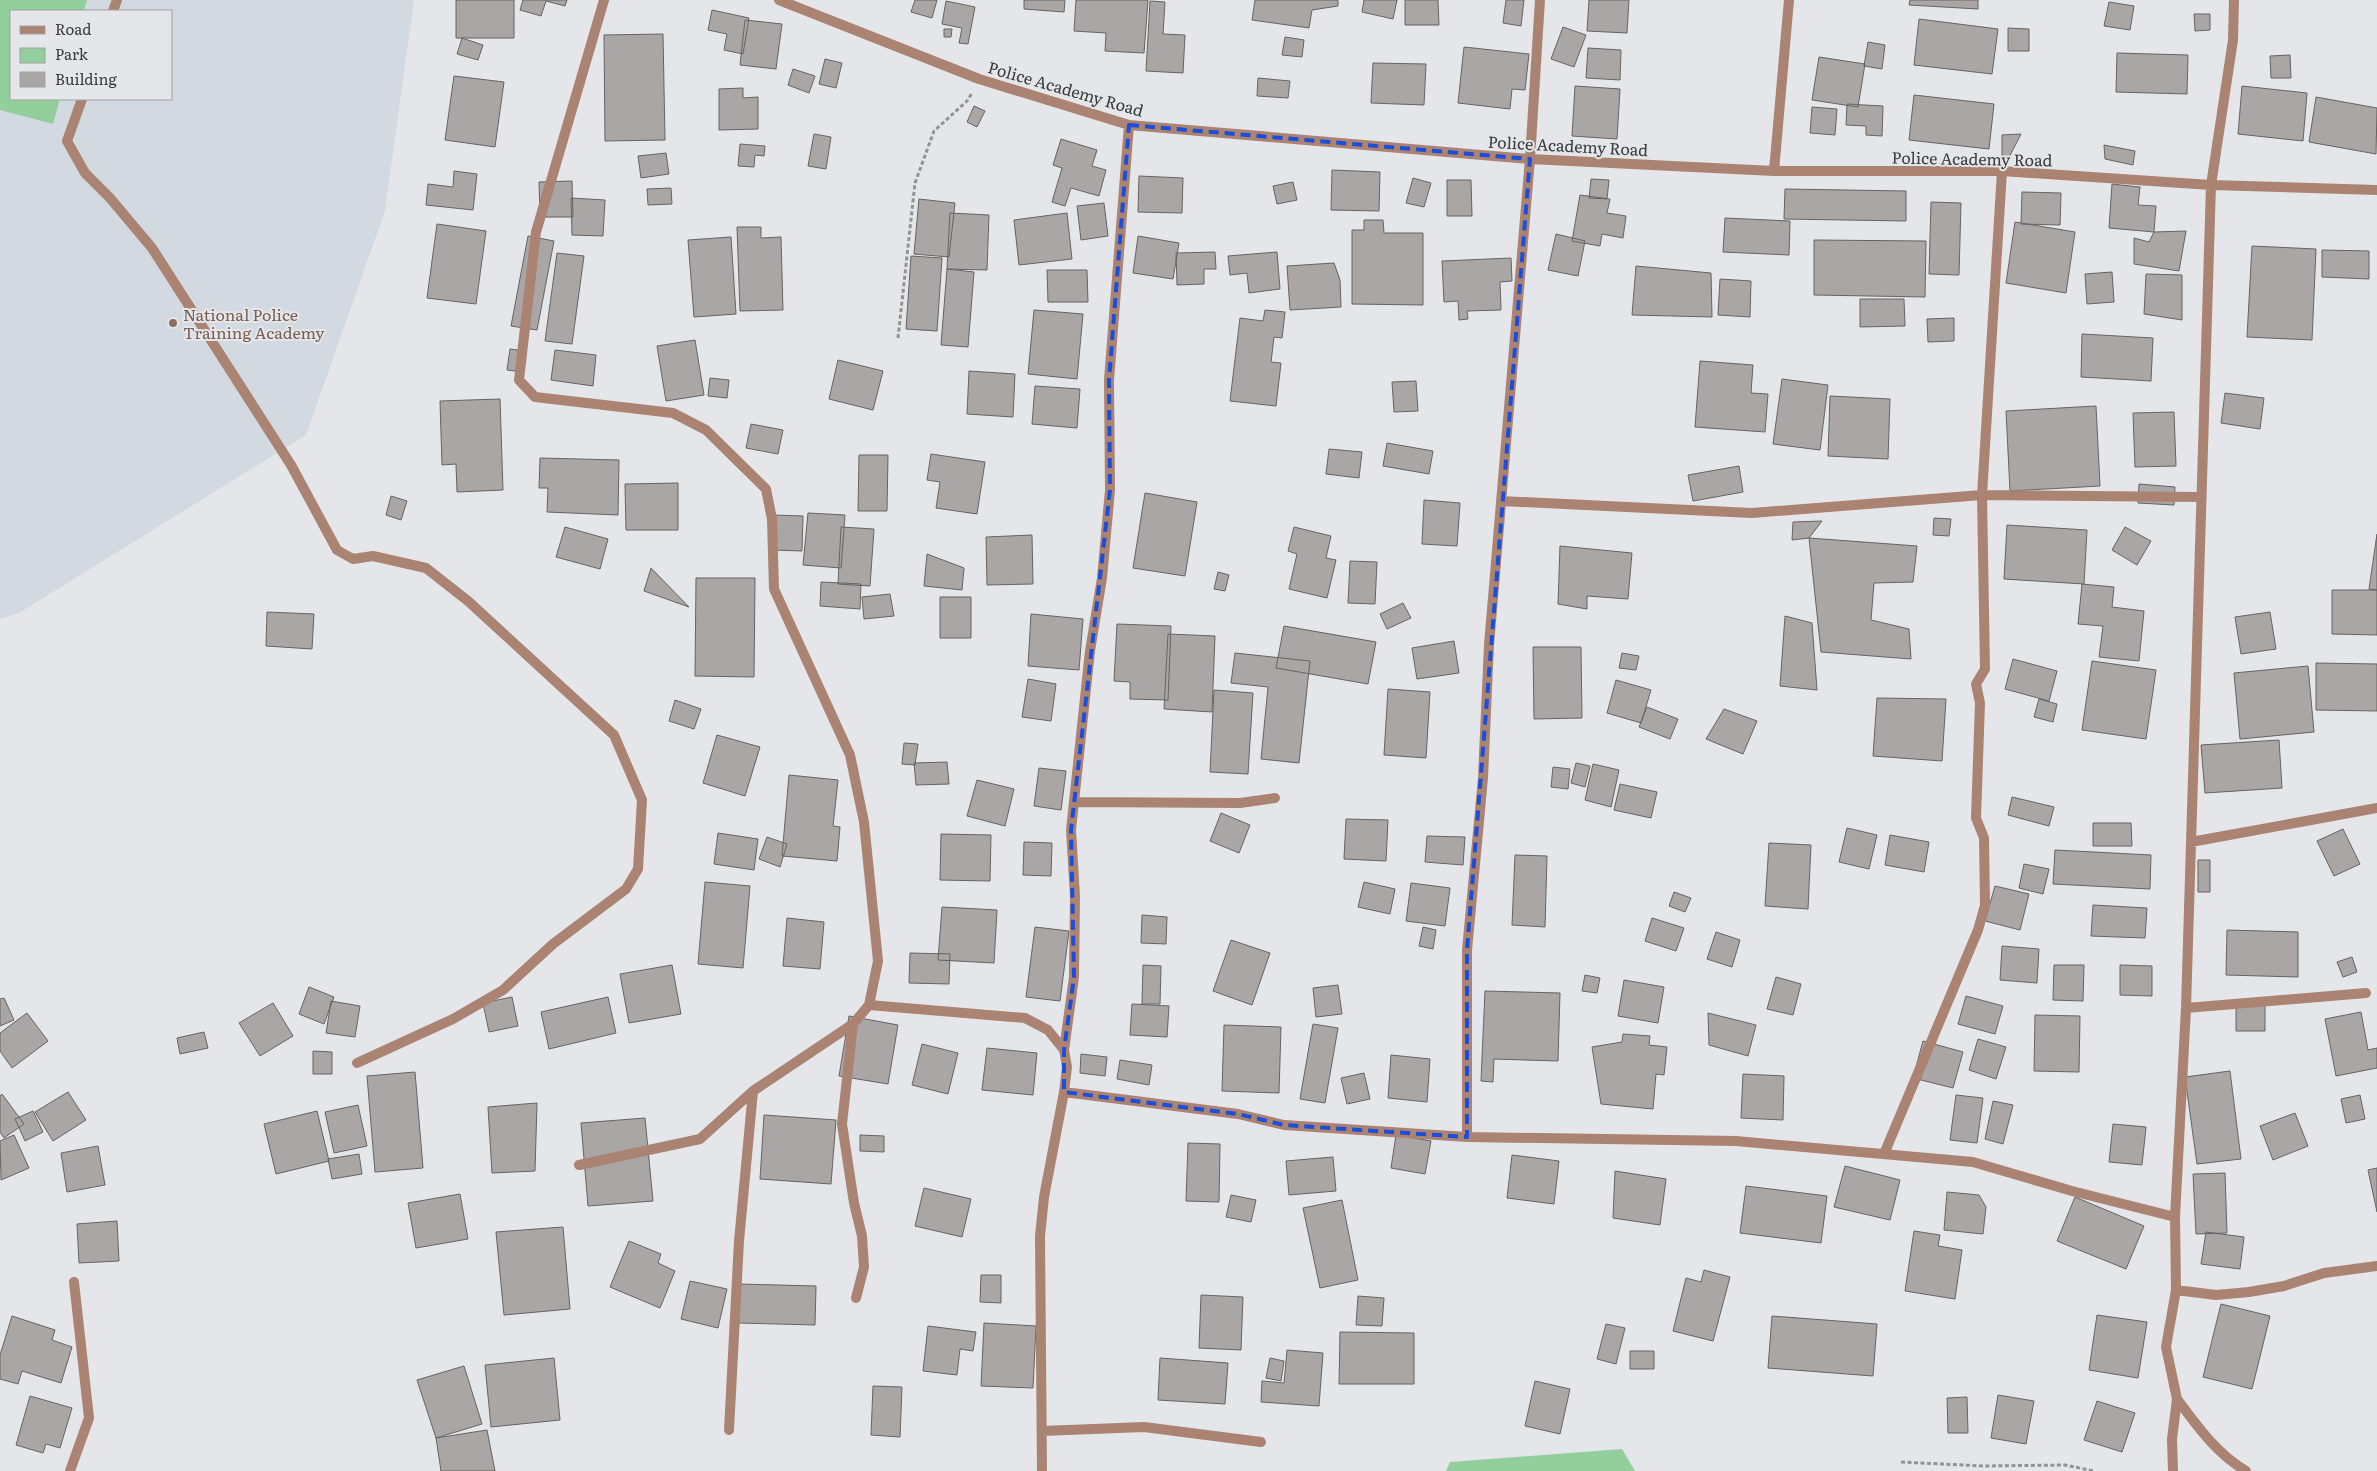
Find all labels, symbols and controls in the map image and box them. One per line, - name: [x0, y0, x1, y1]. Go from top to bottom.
- legend: [10, 10, 172, 100]
- text: Road: [55, 17, 91, 40]
- text: Park: [55, 42, 89, 65]
- street label: Police Academy Road: [985, 54, 1147, 122]
- text: Building: [55, 67, 117, 90]
- street label: Police Academy Road: [1487, 129, 1649, 161]
- street label: Police Academy Road: [1891, 145, 2053, 171]
- place label: National Police Training Academy: [183, 302, 325, 344]
- marker: National Police Training Academy: [167, 317, 179, 329]

